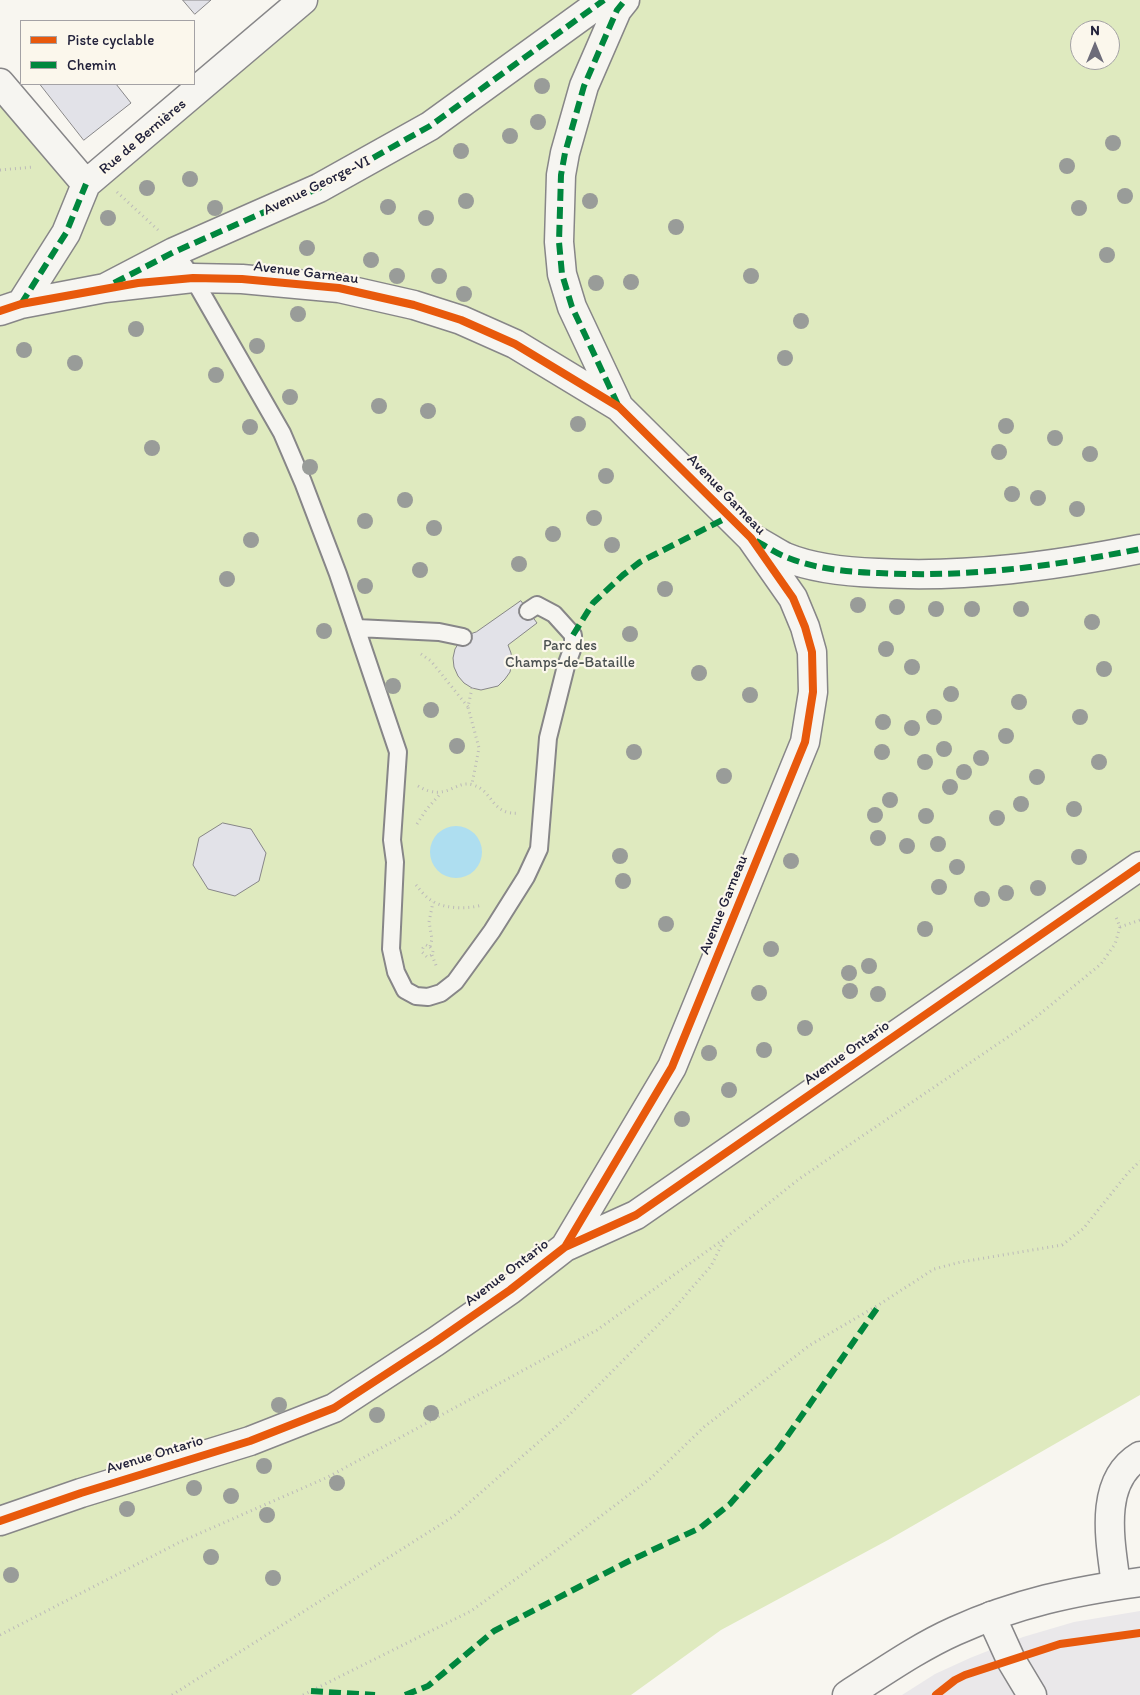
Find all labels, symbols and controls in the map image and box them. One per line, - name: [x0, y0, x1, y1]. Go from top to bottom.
- legend: [20, 20, 195, 85]
- north arrow: [1070, 20, 1120, 70]
- text: N: [1090, 22, 1100, 39]
- text: Piste cyclable: [67, 31, 154, 49]
- text: Chemin: [67, 56, 116, 74]
- street label: Rue de Bernières: [96, 95, 190, 179]
- street label: Avenue George-VI: [261, 152, 373, 220]
- street label: Avenue Garneau: [252, 258, 360, 288]
- street label: Avenue Garneau: [683, 451, 769, 539]
- park label: Parc des Champs-de-Bataille: [505, 637, 635, 672]
- street label: Avenue Garneau: [696, 853, 752, 957]
- street label: Avenue Ontario: [801, 1017, 893, 1089]
- street label: Avenue Ontario: [461, 1236, 553, 1310]
- street label: Avenue Ontario: [104, 1432, 206, 1478]

